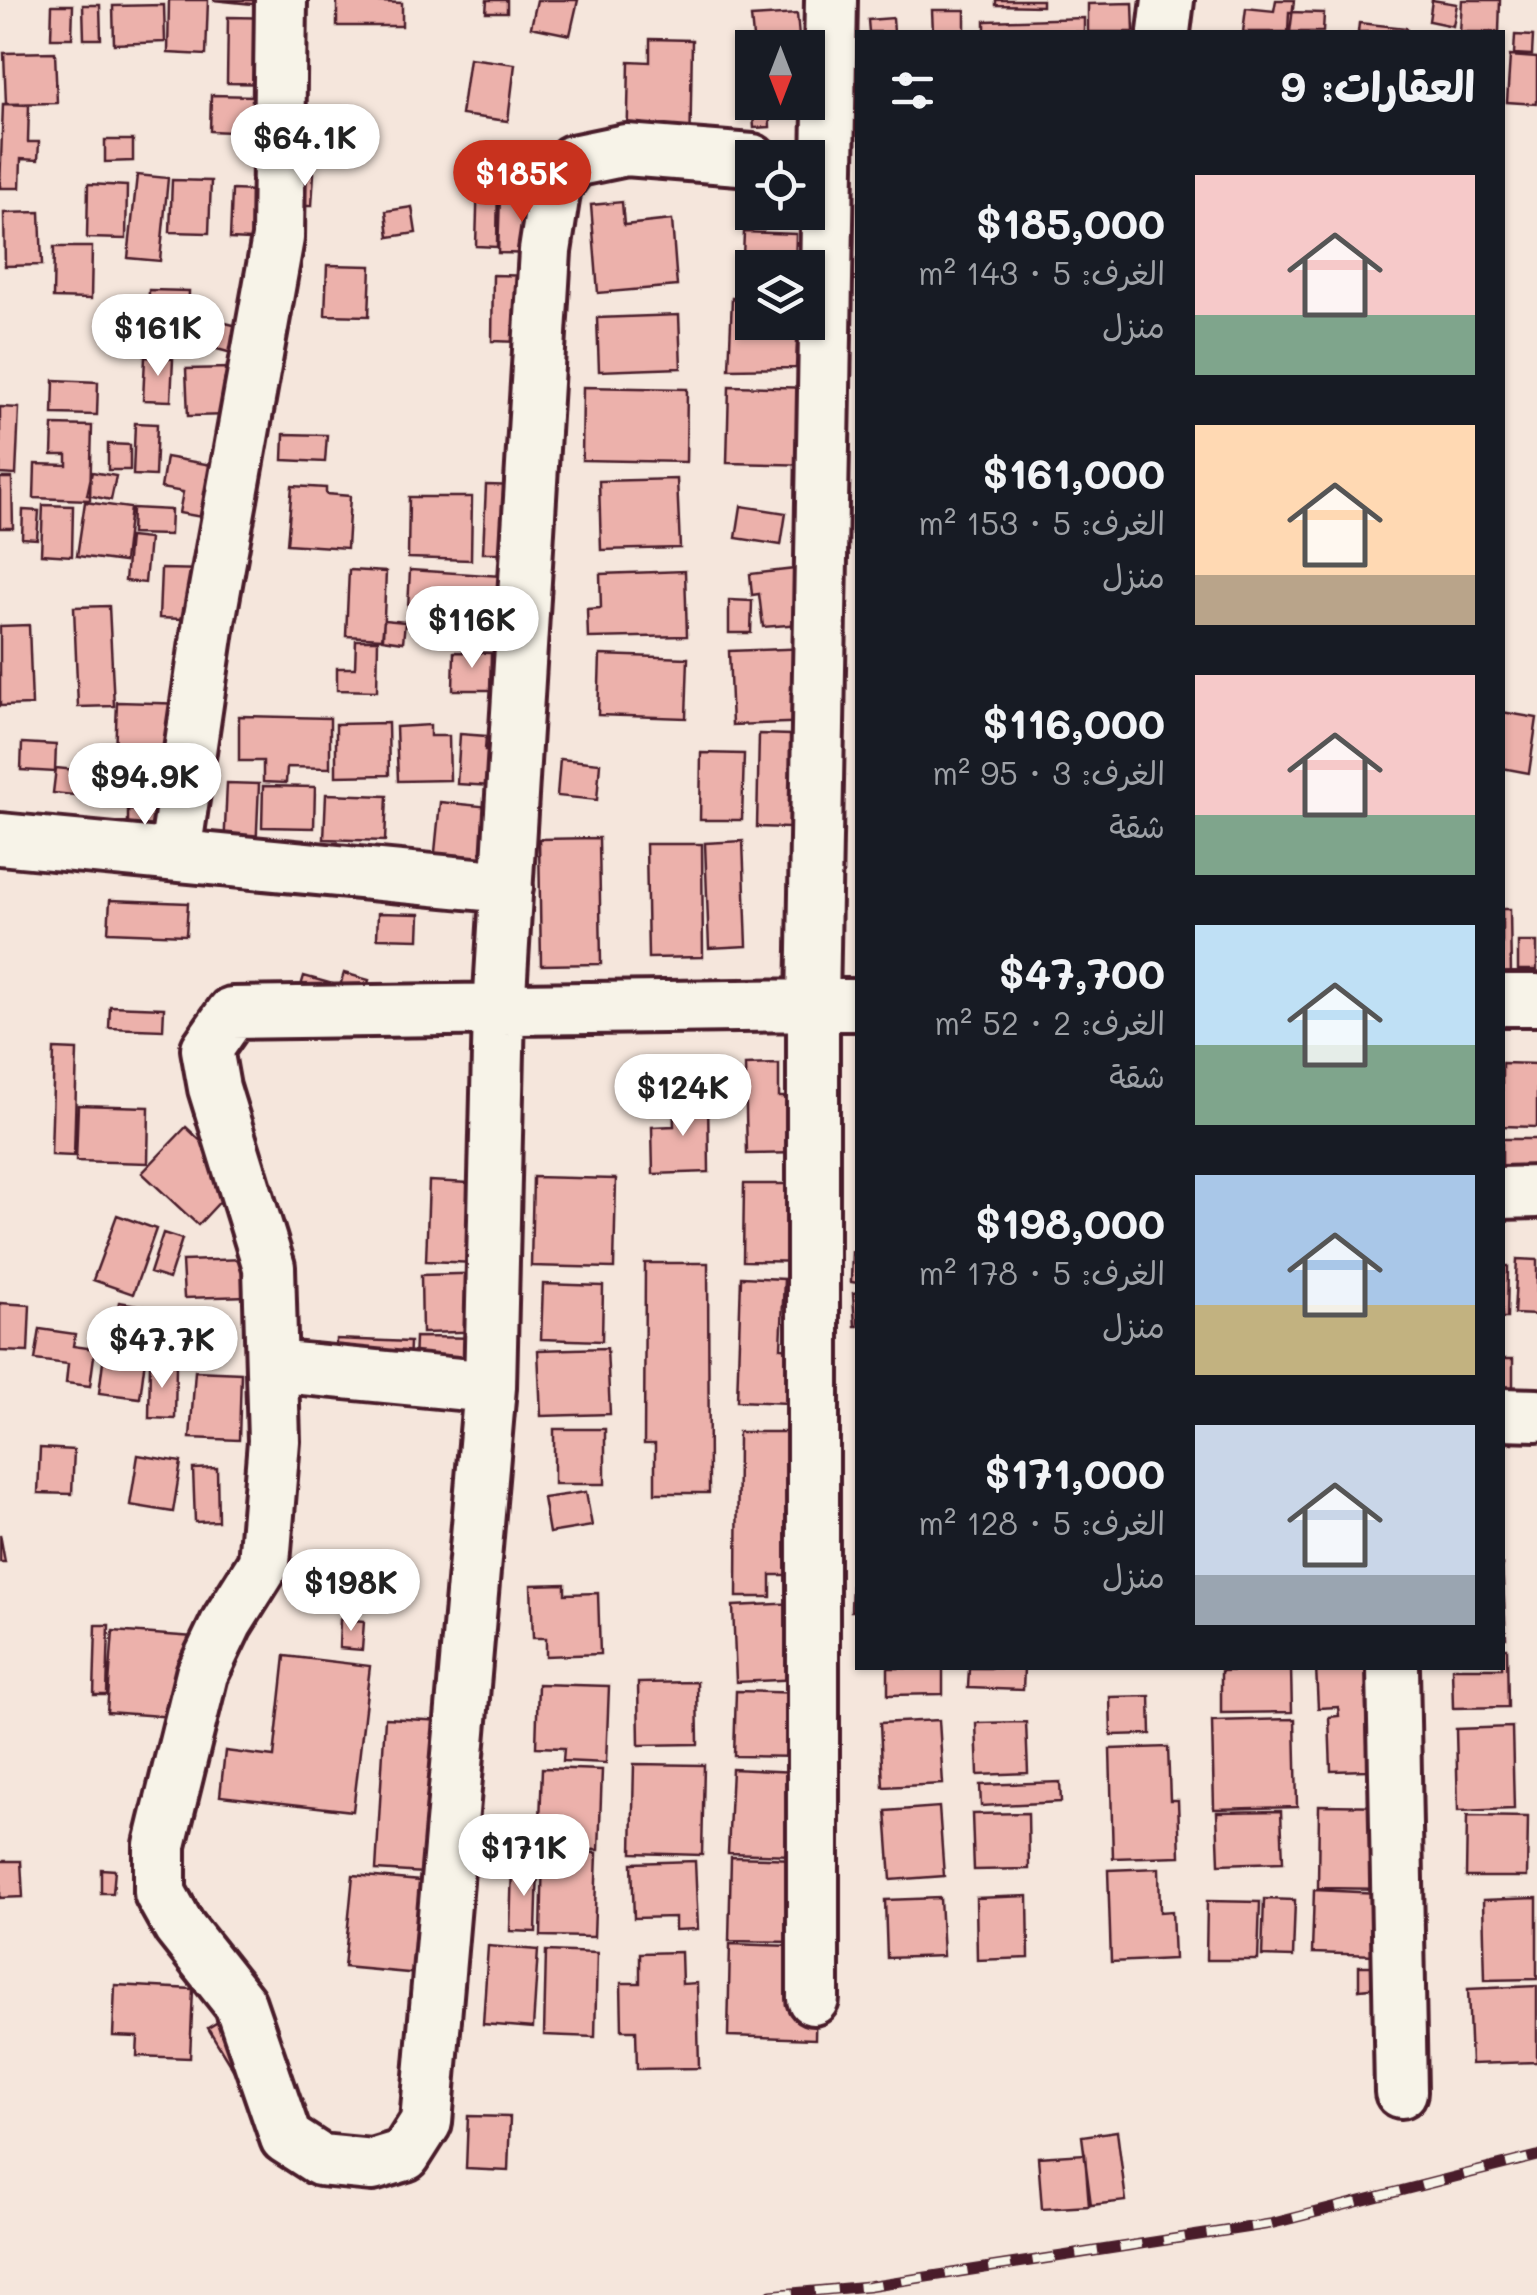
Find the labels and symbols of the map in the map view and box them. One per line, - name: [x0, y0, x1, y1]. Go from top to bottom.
- north arrow: [735, 30, 825, 120]
- pin: $64.1K: [224, 104, 386, 189]
- pin: $185K: [452, 140, 592, 225]
- pin: $161K: [88, 294, 228, 379]
- pin: $116K: [402, 586, 542, 671]
- pin: $94.9K: [64, 743, 226, 828]
- pin: $124K: [613, 1054, 753, 1139]
- pin: $47.7K: [81, 1306, 243, 1391]
- pin: $198K: [281, 1549, 421, 1634]
- pin: $171K: [454, 1814, 594, 1899]

